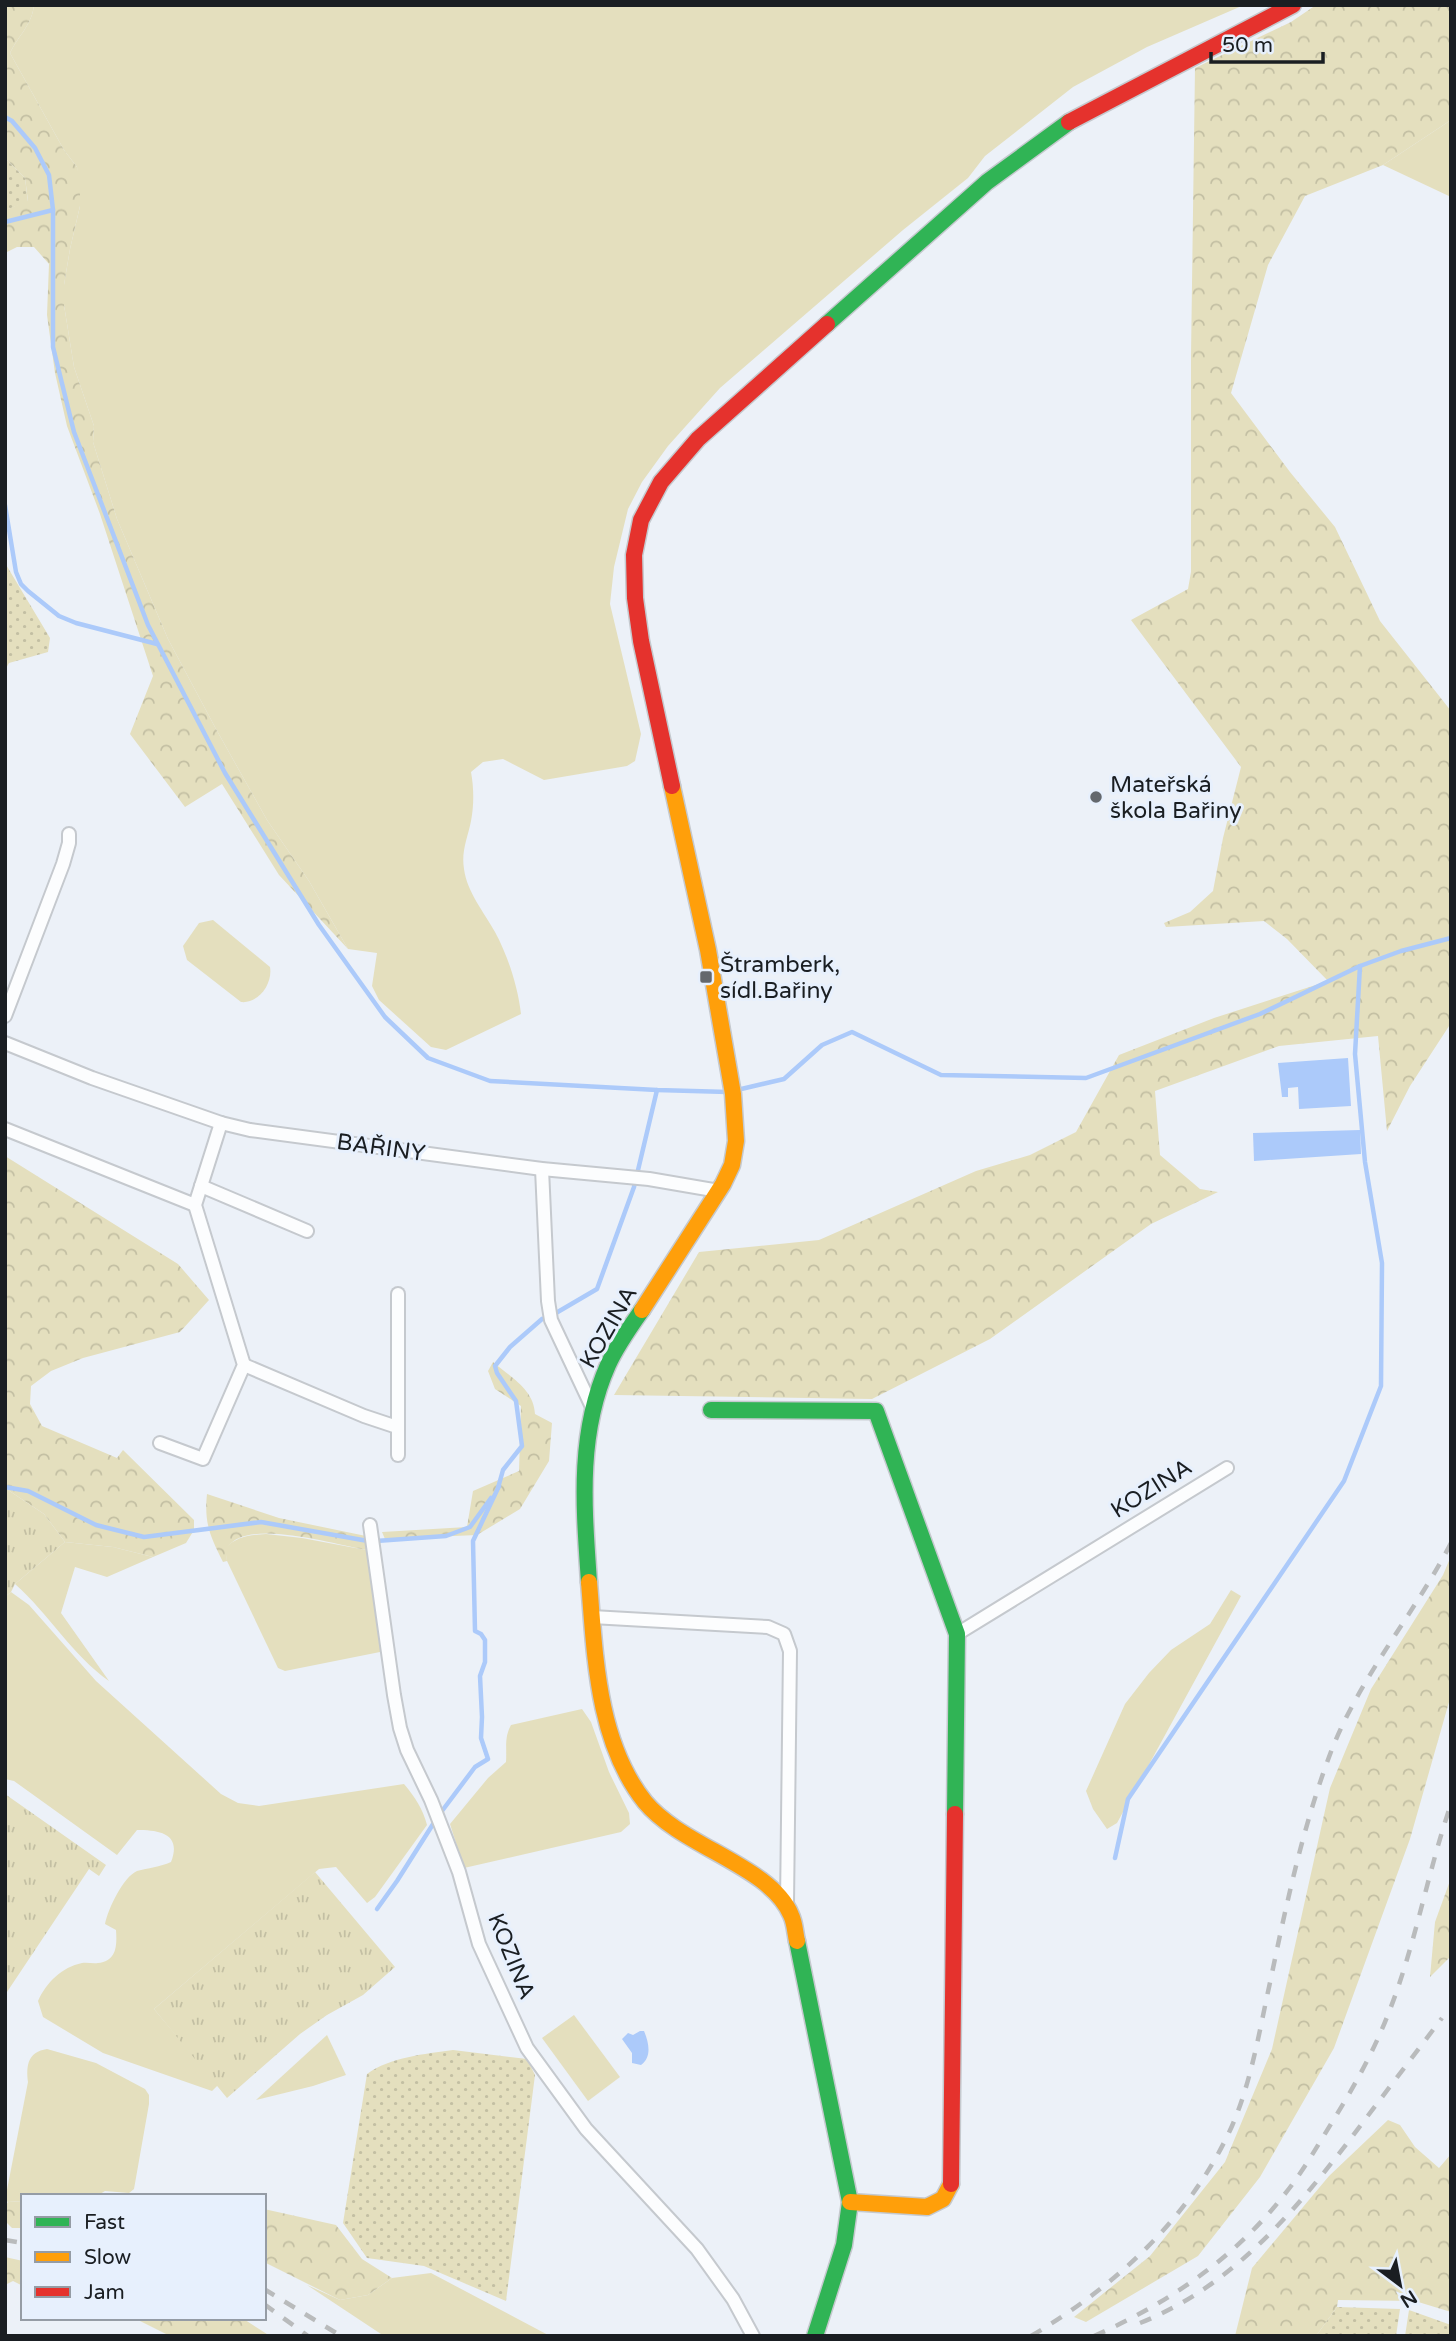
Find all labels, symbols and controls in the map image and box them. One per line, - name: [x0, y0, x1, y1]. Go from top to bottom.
- scale bar: [1211, 21, 1323, 65]
- text: 50 m: [1222, 33, 1273, 58]
- place label: Mateřská škola Bařiny: [1110, 771, 1242, 825]
- marker: Mateřská škola Bařiny: [1088, 789, 1104, 805]
- place label: Štramberk, sídl.Bařiny: [720, 951, 840, 1005]
- marker: Štramberk, sídl.Bařiny: [698, 969, 714, 985]
- street label: BAŘINY: [335, 1128, 427, 1168]
- street label: KOZINA: [574, 1281, 644, 1374]
- street label: KOZINA: [1106, 1453, 1197, 1525]
- street label: KOZINA: [481, 1909, 541, 2003]
- legend: [21, 2194, 266, 2320]
- text: Fast: [84, 2210, 125, 2235]
- text: Slow: [84, 2245, 132, 2270]
- north arrow: [1365, 2250, 1435, 2320]
- text: Jam: [84, 2280, 125, 2305]
- text: N: [1396, 2285, 1421, 2312]

